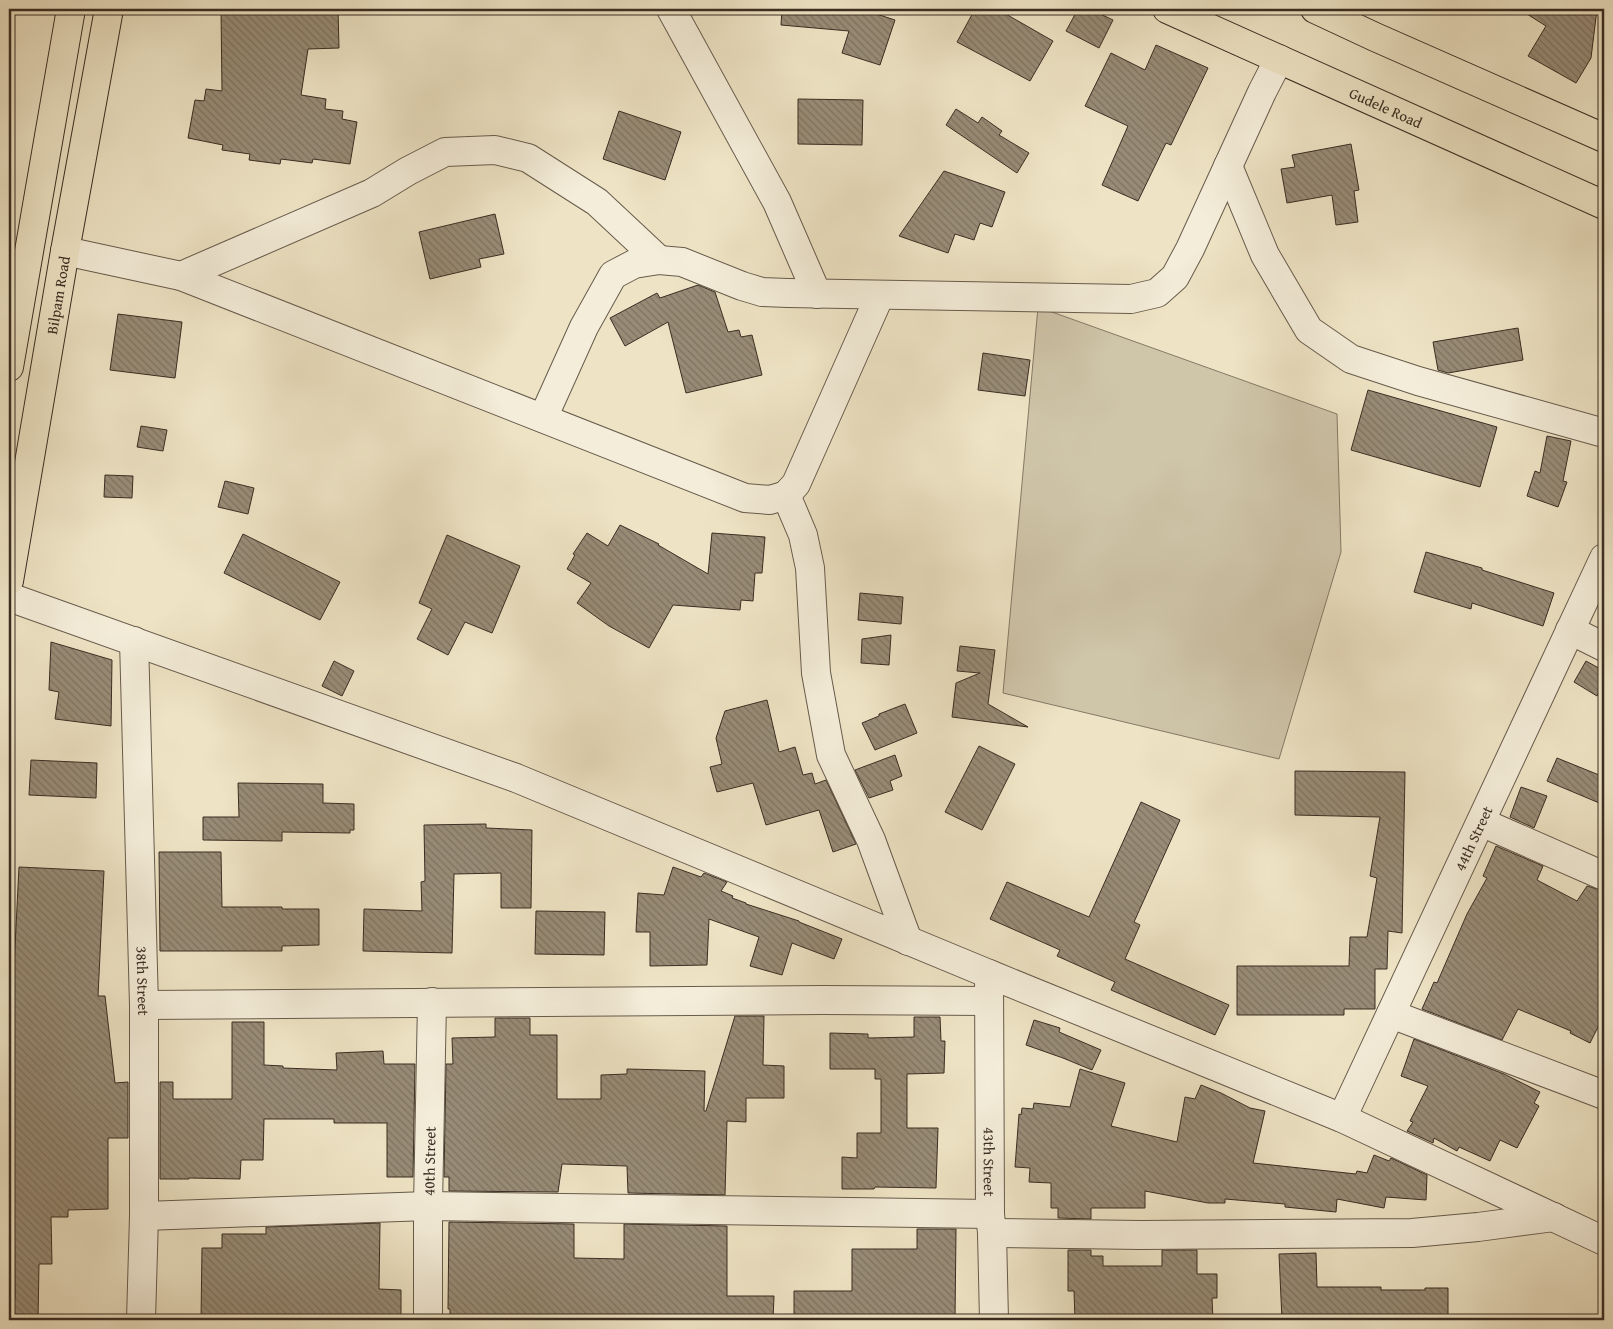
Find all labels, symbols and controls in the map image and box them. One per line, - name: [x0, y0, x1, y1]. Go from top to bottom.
- street label: Gudele Road: [1346, 82, 1426, 133]
- street label: Bilpam Road: [41, 254, 74, 336]
- street label: 44th Street: [1449, 802, 1497, 874]
- street label: 38th Street: [132, 946, 155, 1016]
- street label: 40th Street: [418, 1125, 440, 1196]
- street label: 43th Street: [979, 1127, 1000, 1197]

